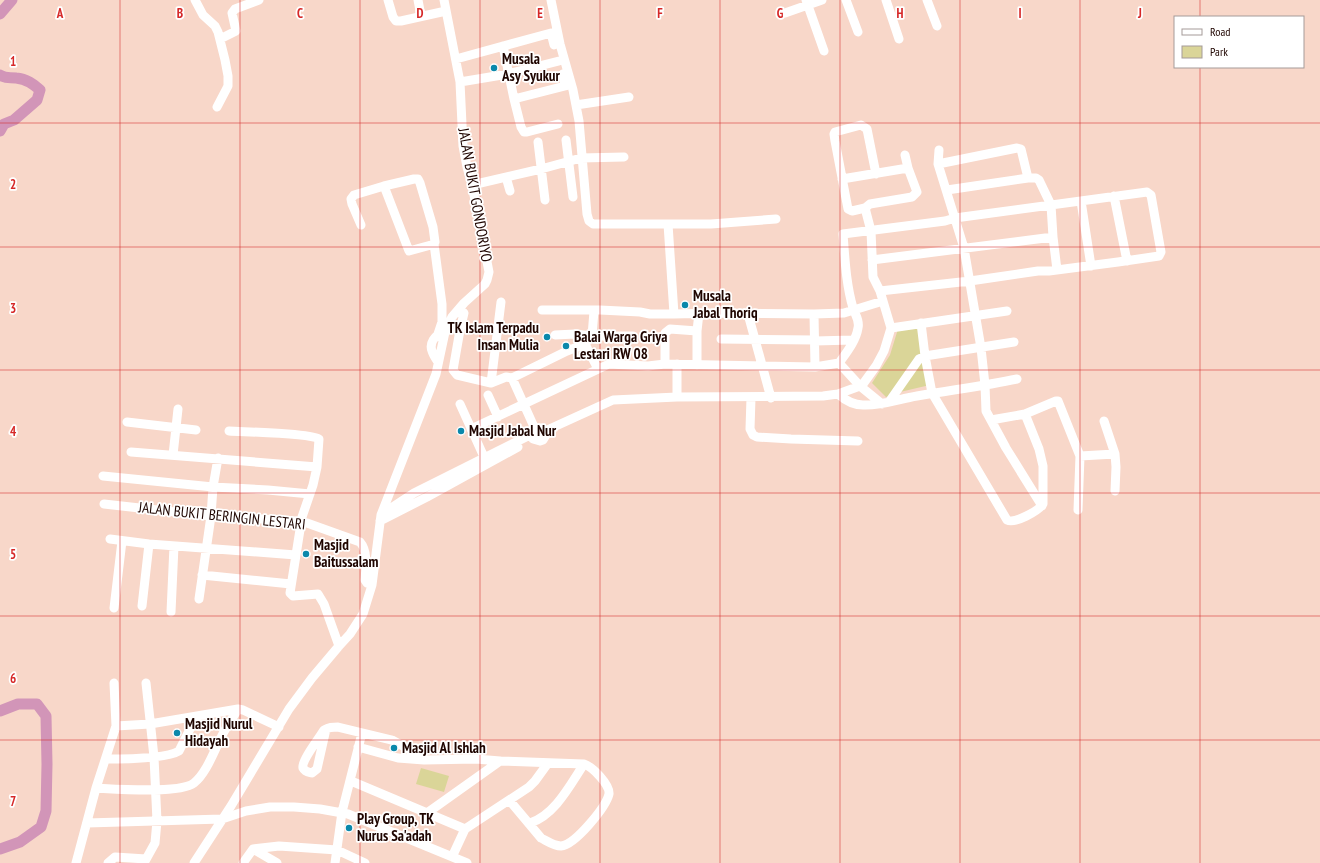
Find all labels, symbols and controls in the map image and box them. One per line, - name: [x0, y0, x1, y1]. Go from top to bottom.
- text: A: [56, 5, 64, 22]
- text: B: [177, 5, 183, 22]
- text: C: [297, 5, 303, 22]
- text: D: [417, 5, 424, 22]
- text: E: [537, 5, 543, 22]
- text: F: [657, 5, 663, 22]
- text: G: [777, 5, 784, 22]
- text: H: [897, 5, 904, 22]
- text: I: [1018, 5, 1022, 22]
- text: J: [1137, 5, 1142, 22]
- legend: [1174, 16, 1304, 68]
- text: Road: [1210, 24, 1230, 39]
- text: Park: [1210, 44, 1228, 59]
- place label: Musala Asy Syukur: [501, 49, 561, 85]
- text: 1: [10, 53, 16, 70]
- marker: Musala Asy Syukur: [489, 63, 499, 73]
- street label: JALAN BUKIT GONDORIYO: [454, 126, 497, 263]
- text: 2: [10, 176, 16, 193]
- place label: Musala Jabal Thoriq: [692, 286, 758, 322]
- text: 3: [10, 300, 16, 317]
- marker: Musala Jabal Thoriq: [680, 300, 690, 310]
- place label: TK Islam Terpadu Insan Mulia: [448, 318, 539, 354]
- place label: Balai Warga Griya Lestari RW 08: [574, 327, 667, 363]
- marker: TK Islam Terpadu Insan Mulia: [542, 332, 552, 342]
- marker: Balai Warga Griya Lestari RW 08: [561, 341, 571, 351]
- place label: Masjid Jabal Nur: [469, 421, 557, 440]
- text: 4: [10, 423, 17, 440]
- marker: Masjid Jabal Nur: [456, 426, 466, 436]
- street label: JALAN BUKIT BERINGIN LESTARI: [137, 497, 306, 534]
- place label: Masjid Baitussalam: [314, 535, 379, 571]
- text: 5: [10, 546, 16, 563]
- marker: Masjid Baitussalam: [301, 549, 311, 559]
- text: 6: [10, 670, 16, 687]
- place label: Masjid Nurul Hidayah: [185, 714, 253, 750]
- marker: Masjid Nurul Hidayah: [172, 728, 182, 738]
- place label: Masjid Al Ishlah: [402, 738, 486, 757]
- marker: Masjid Al Ishlah: [389, 743, 399, 753]
- text: 7: [10, 793, 16, 810]
- place label: Play Group, TK Nurus Sa'adah: [357, 809, 434, 845]
- marker: Play Group, TK Nurus Sa'adah: [344, 823, 354, 833]

